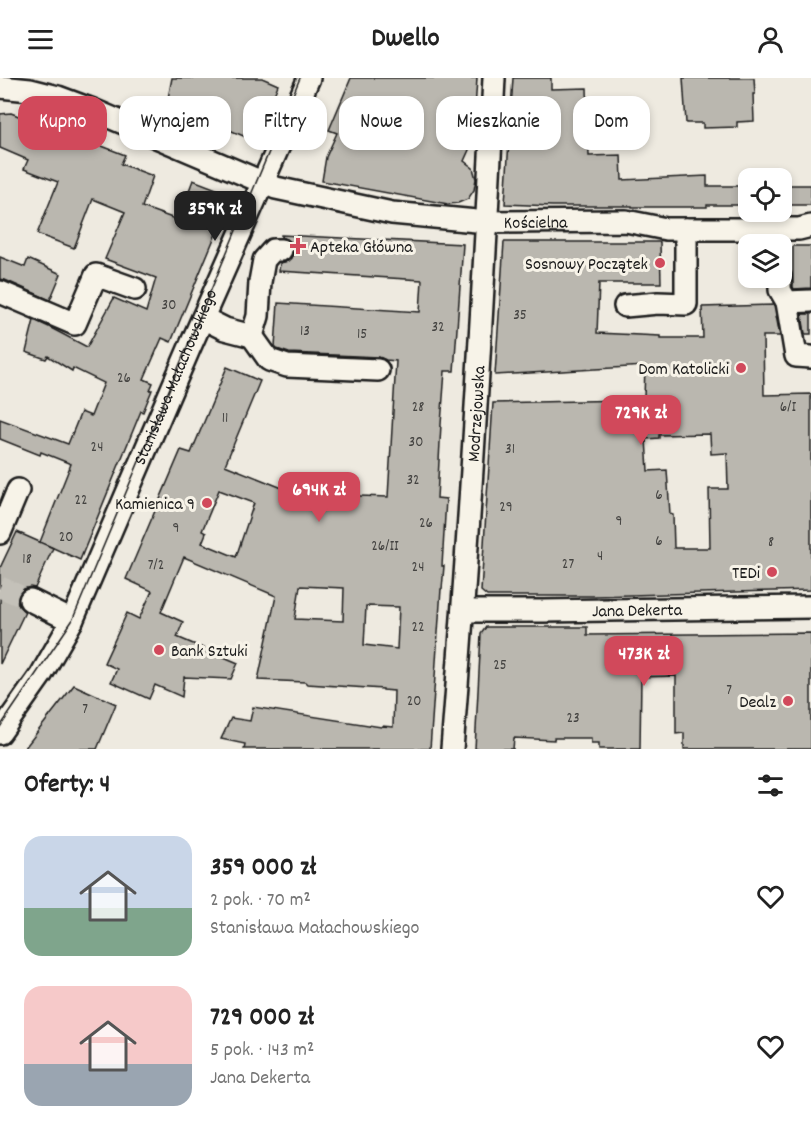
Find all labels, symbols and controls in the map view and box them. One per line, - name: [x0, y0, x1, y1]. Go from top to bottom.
- text: Dwello: [371, 20, 440, 59]
- icon: menu: [24, 23, 57, 56]
- icon: person: [754, 23, 787, 56]
- chip: Kupno: [18, 96, 107, 150]
- chip: Wynajem: [119, 96, 231, 150]
- chip: Filtry: [243, 96, 327, 150]
- chip: Nowe: [339, 96, 424, 150]
- chip: Mieszkanie: [436, 96, 561, 150]
- chip: Dom: [573, 96, 650, 150]
- map controls: [738, 168, 792, 288]
- button: locate: [738, 168, 792, 222]
- pin: 359K zł: [160, 191, 270, 242]
- text: 359K zł: [188, 196, 242, 224]
- street label: Kościelna: [504, 211, 568, 237]
- button: layers: [738, 234, 792, 288]
- place label: Apteka Główna: [310, 236, 413, 261]
- marker: Apteka Główna: [291, 239, 305, 253]
- place label: Sosnowy Początek: [525, 253, 648, 278]
- marker: Sosnowy Początek: [653, 256, 667, 270]
- street label: Stanisława Małachowskiego: [129, 286, 225, 470]
- house number: 30: [162, 295, 176, 317]
- house number: 35: [513, 305, 527, 327]
- house number: 32: [431, 317, 445, 339]
- house number: 13: [300, 321, 310, 343]
- house number: 15: [357, 324, 367, 346]
- place label: Dom Katolicki: [638, 358, 729, 383]
- marker: Dom Katolicki: [734, 361, 748, 375]
- street label: Modrzejowska: [463, 365, 494, 463]
- house number: 26: [117, 368, 131, 390]
- pin: 729K zł: [586, 395, 696, 446]
- house number: 28: [412, 397, 424, 419]
- house number: 6/I: [780, 397, 796, 419]
- text: 729K zł: [615, 400, 667, 428]
- house number: 11: [222, 408, 228, 430]
- house number: 30: [409, 432, 423, 454]
- house number: 24: [91, 437, 103, 459]
- house number: 31: [505, 439, 515, 461]
- house number: 32: [406, 470, 420, 492]
- pin: 694K zł: [264, 472, 374, 523]
- text: 694K zł: [292, 477, 346, 505]
- house number: 6: [655, 485, 663, 507]
- house number: 22: [74, 490, 88, 512]
- place label: Kamienica 9: [115, 493, 195, 518]
- marker: Kamienica 9: [200, 496, 214, 510]
- house number: 29: [499, 497, 513, 519]
- house number: 9: [616, 511, 622, 533]
- house number: 26: [419, 513, 433, 535]
- house number: 9: [173, 518, 179, 540]
- house number: 20: [59, 527, 73, 549]
- house number: 6: [655, 531, 663, 553]
- house number: 8: [768, 532, 774, 554]
- house number: 26/II: [371, 536, 399, 558]
- house number: 4: [597, 546, 603, 568]
- house number: 18: [22, 549, 32, 571]
- house number: 27: [562, 554, 574, 576]
- house number: 7/2: [148, 555, 164, 577]
- house number: 24: [412, 557, 424, 579]
- place label: TEDi: [732, 562, 760, 587]
- marker: TEDi: [765, 565, 779, 579]
- street label: Jana Dekerta: [592, 599, 683, 625]
- house number: 22: [411, 617, 425, 639]
- pin: 473K zł: [589, 636, 699, 687]
- place label: Bank Sztuki: [171, 640, 248, 665]
- text: 473K zł: [618, 641, 670, 669]
- marker: Bank Sztuki: [152, 643, 166, 657]
- house number: 25: [493, 655, 507, 677]
- house number: 7: [726, 680, 732, 702]
- house number: 20: [407, 691, 421, 713]
- place label: Dealz: [739, 691, 776, 716]
- marker: Dealz: [781, 694, 795, 708]
- house number: 7: [82, 699, 88, 721]
- house number: 23: [566, 708, 580, 730]
- text: Oferty: 4: [24, 767, 110, 804]
- icon: filters: [754, 769, 787, 802]
- text: 359 000 zł: [210, 850, 316, 887]
- icon: home: [72, 860, 144, 932]
- icon: heart: [754, 880, 787, 913]
- text: 2 pok. · 70 m²: [210, 887, 311, 915]
- text: Stanisława Małachowskiego: [210, 915, 419, 943]
- text: 729 000 zł: [210, 1000, 314, 1037]
- icon: home: [72, 1010, 144, 1082]
- icon: heart: [754, 1030, 787, 1063]
- text: 5 pok. · 143 m²: [210, 1037, 314, 1065]
- text: Jana Dekerta: [210, 1065, 310, 1093]

